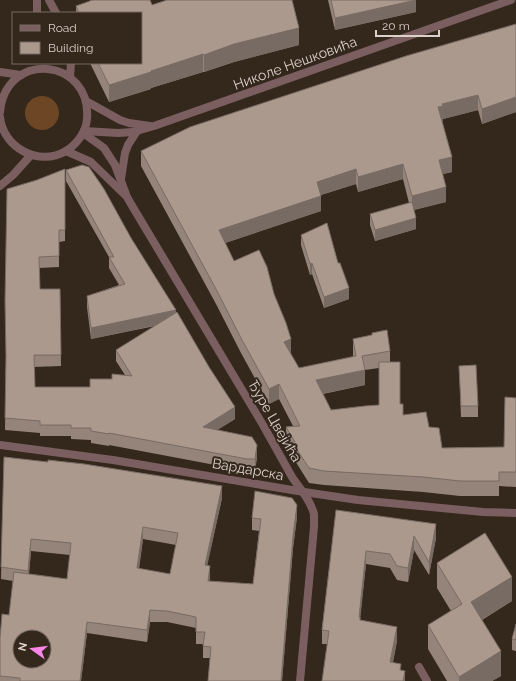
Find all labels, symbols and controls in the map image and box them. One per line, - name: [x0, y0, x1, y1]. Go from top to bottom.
- legend: [12, 12, 142, 64]
- scale bar: [376, 12, 439, 38]
- text: 20 m: [382, 19, 410, 33]
- text: Road: [48, 21, 77, 35]
- street label: Николе Нешковића: [231, 33, 359, 93]
- text: Building: [48, 41, 94, 55]
- street label: Ђуре Цвејића: [245, 377, 305, 465]
- street label: Вардарска: [211, 455, 285, 483]
- north arrow: [12, 629, 52, 669]
- text: N: [15, 641, 30, 652]

